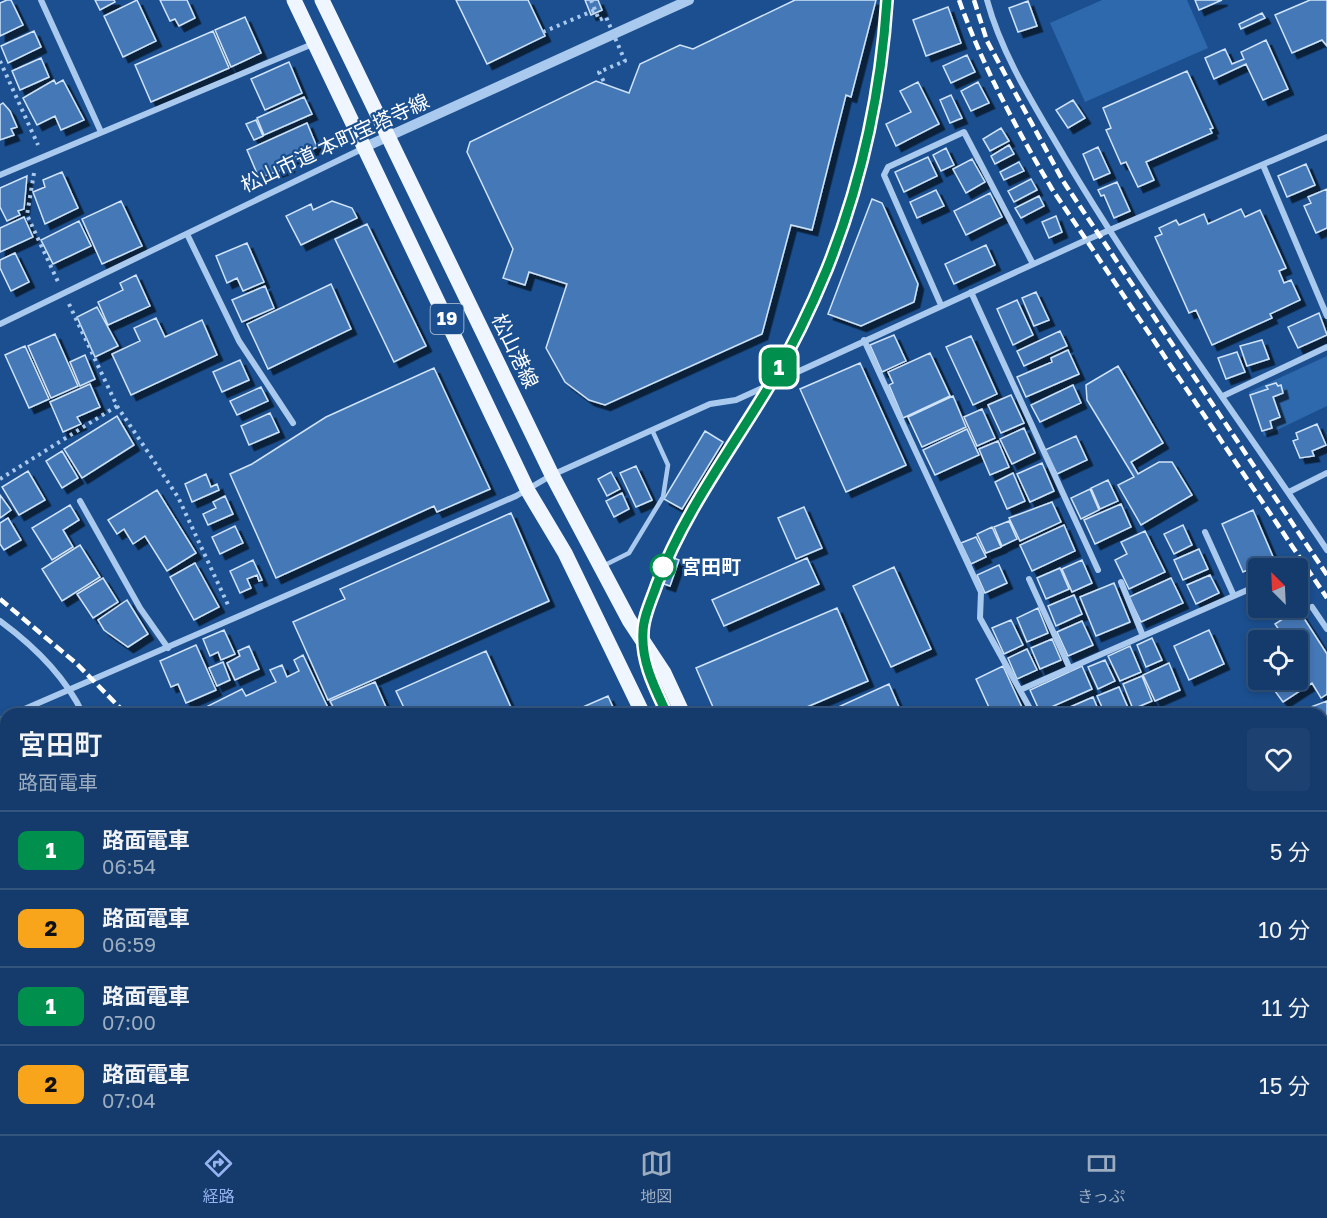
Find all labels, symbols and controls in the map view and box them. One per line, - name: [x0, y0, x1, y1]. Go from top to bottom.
- street label: 松山市道 本町宝塔寺線: [237, 88, 433, 196]
- road number: 19: [430, 304, 464, 334]
- street label: 松山港線: [488, 309, 544, 392]
- line badge: 1: [760, 348, 798, 386]
- text: 1: [774, 354, 784, 380]
- marker: 宮田町: [650, 554, 676, 580]
- place label: 宮田町: [681, 554, 741, 578]
- north arrow: [1248, 558, 1308, 618]
- map controls: [1248, 558, 1308, 690]
- button: locate: [1248, 630, 1308, 690]
- text: 宮田町: [18, 728, 102, 761]
- button: heart: [1247, 728, 1310, 791]
- text: 路面電車: [18, 770, 98, 794]
- text: 路面電車: [102, 826, 190, 853]
- text: 1: [46, 837, 56, 863]
- text: 5 分: [1270, 838, 1310, 865]
- text: 06:54: [102, 854, 156, 878]
- text: 路面電車: [102, 904, 190, 931]
- text: 2: [45, 915, 57, 941]
- text: 10 分: [1258, 916, 1310, 943]
- text: 06:59: [102, 932, 156, 956]
- text: 路面電車: [102, 982, 190, 1009]
- text: 1: [46, 993, 56, 1019]
- text: 11 分: [1261, 994, 1310, 1021]
- text: 07:00: [102, 1010, 156, 1034]
- text: 路面電車: [102, 1060, 190, 1087]
- text: 2: [45, 1071, 57, 1097]
- text: 15 分: [1259, 1072, 1310, 1099]
- text: 07:04: [102, 1088, 156, 1112]
- tab: 経路: [202, 1147, 235, 1207]
- tab: 地図: [640, 1147, 673, 1207]
- tab: きっぷ: [1077, 1147, 1125, 1207]

